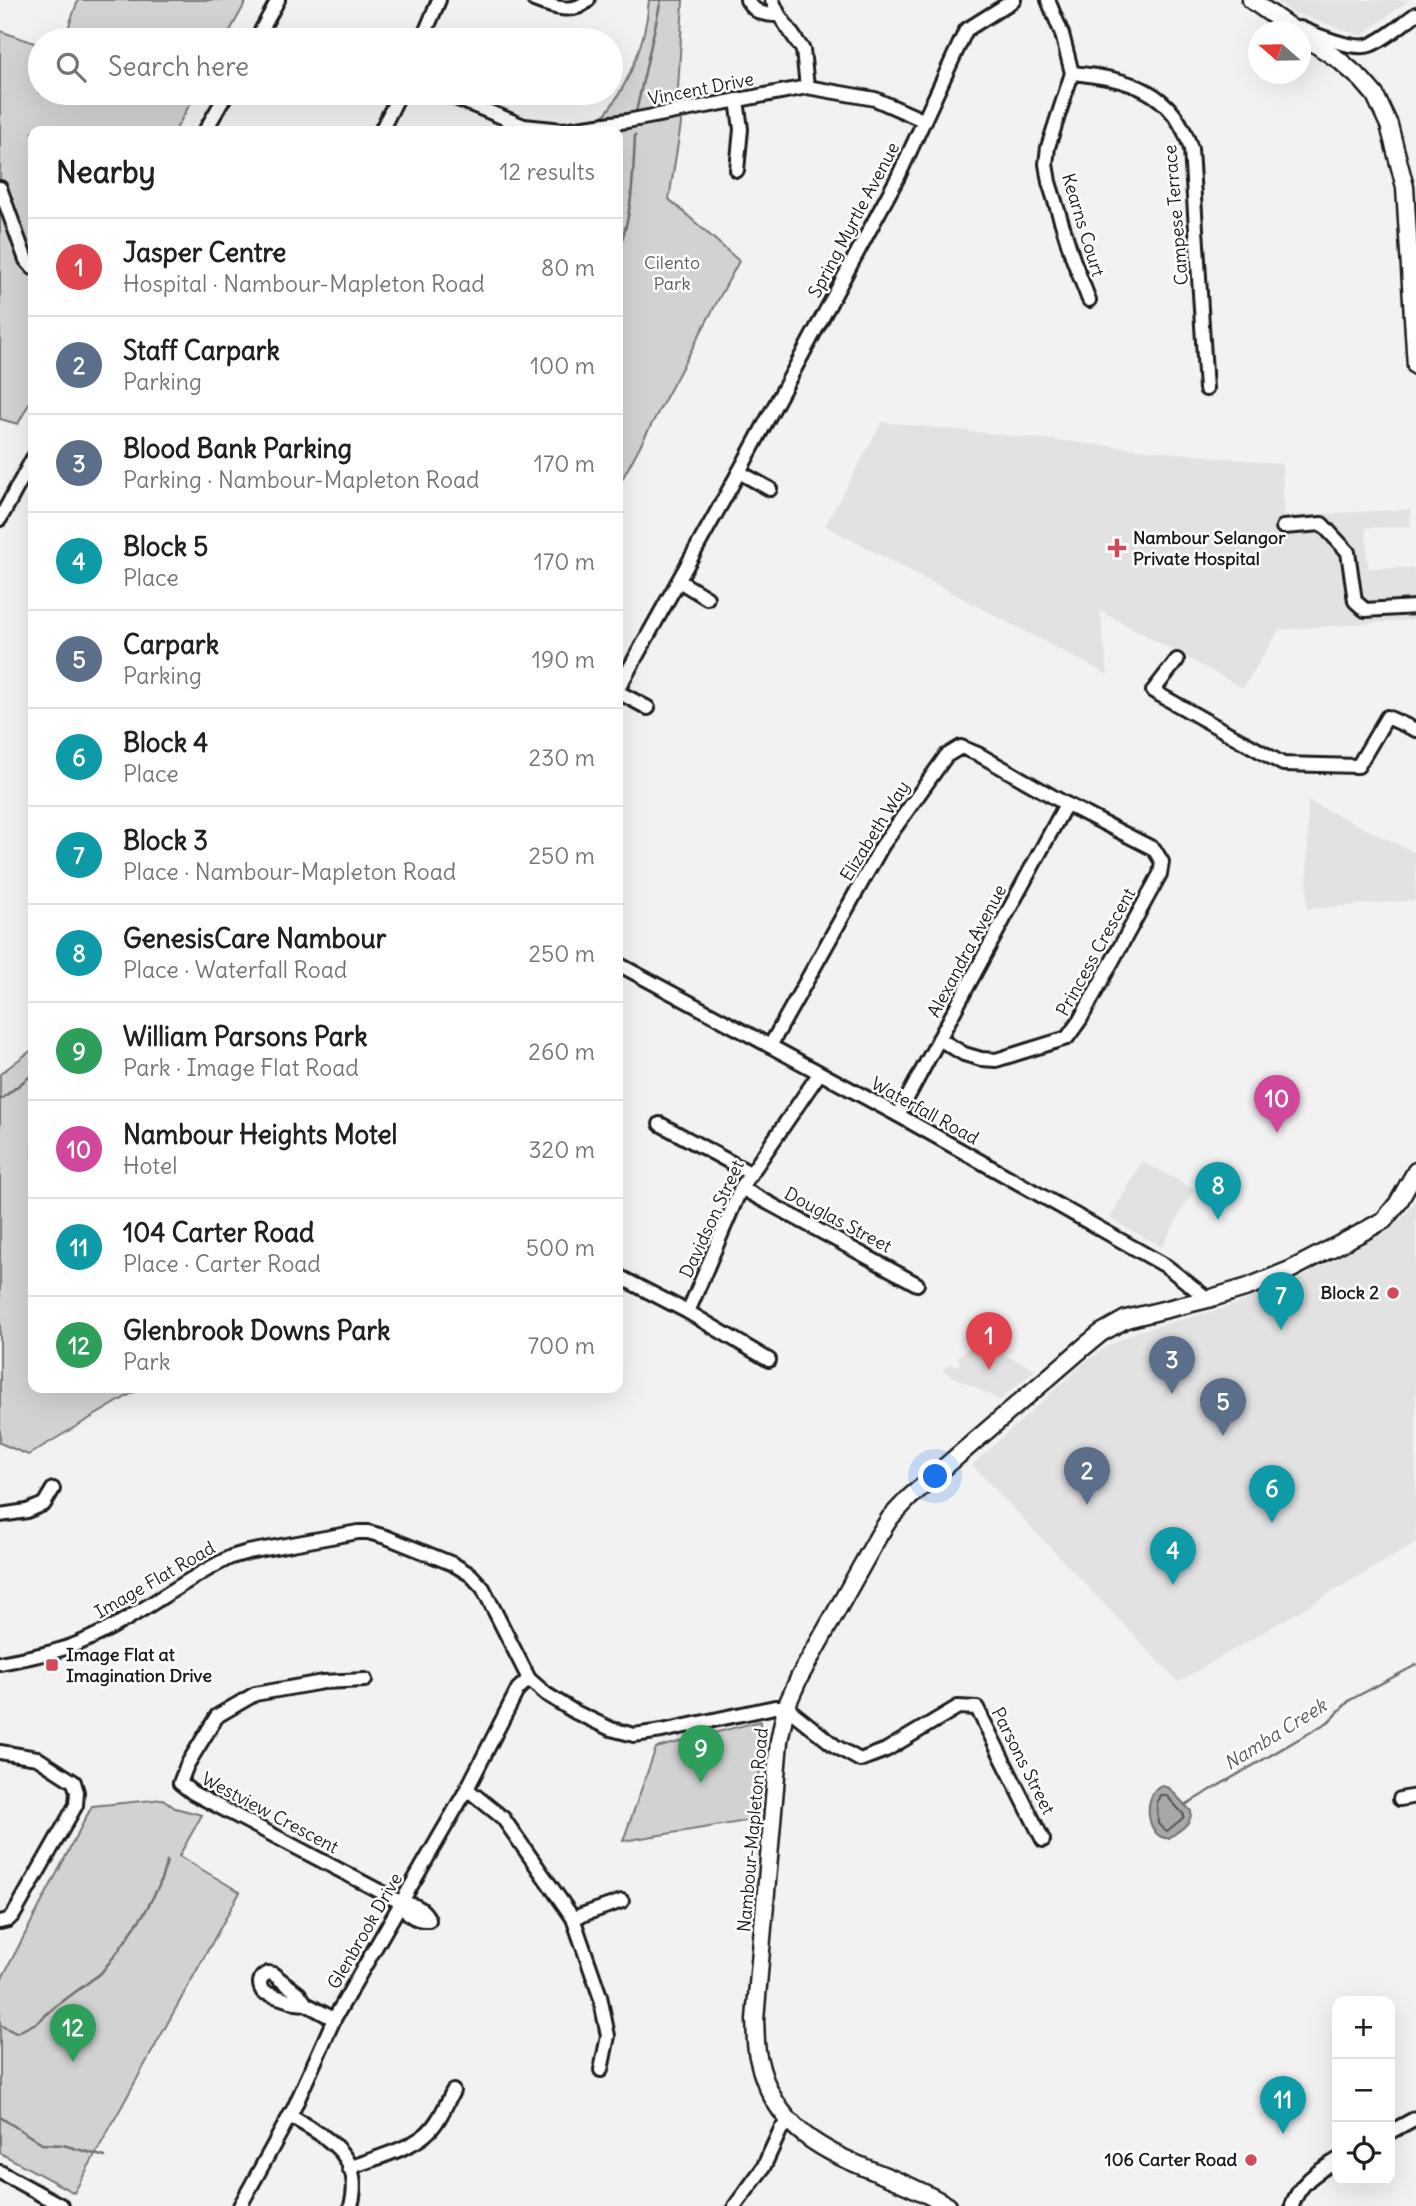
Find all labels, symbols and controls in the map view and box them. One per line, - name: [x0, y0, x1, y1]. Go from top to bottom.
- north arrow: [1248, 21, 1311, 84]
- search box: [28, 28, 623, 105]
- icon: search: [52, 48, 90, 86]
- text: Search here: [108, 50, 249, 83]
- street label: Vincent Drive: [646, 67, 756, 110]
- street label: Spring Myrtle Avenue: [803, 138, 904, 301]
- street label: Campese Terrace: [1158, 144, 1193, 286]
- text: Nearby: [56, 153, 156, 191]
- text: 12 results: [499, 157, 595, 186]
- street label: Kearns Court: [1057, 171, 1110, 279]
- text: Jasper Centre: [123, 236, 286, 269]
- park label: Cilento Park: [644, 251, 700, 295]
- text: 1: [74, 253, 84, 282]
- text: 80 m: [541, 253, 595, 282]
- text: Hospital · Nambour-Mapleton Road: [123, 269, 485, 298]
- text: Staff Carpark: [123, 334, 280, 367]
- text: 2: [73, 351, 85, 380]
- text: 100 m: [530, 351, 595, 380]
- text: Parking: [123, 367, 202, 396]
- text: Blood Bank Parking: [123, 432, 352, 465]
- text: 3: [72, 449, 86, 478]
- text: 170 m: [534, 449, 595, 478]
- text: Parking · Nambour-Mapleton Road: [123, 465, 479, 494]
- place label: Nambour Selangor Private Hospital: [1133, 526, 1286, 570]
- text: Block 5: [123, 530, 208, 563]
- marker: Nambour Selangor Private Hospital: [1107, 538, 1127, 558]
- text: 4: [72, 547, 86, 576]
- text: 170 m: [534, 547, 595, 576]
- text: Place: [123, 563, 179, 592]
- text: Carpark: [123, 628, 219, 661]
- text: 5: [72, 645, 86, 674]
- text: 190 m: [532, 645, 595, 674]
- text: Parking: [123, 661, 202, 690]
- text: Block 4: [123, 726, 208, 759]
- text: 6: [72, 743, 86, 772]
- text: 230 m: [529, 743, 595, 772]
- text: Place: [123, 759, 179, 788]
- street label: Elizabeth Way: [835, 776, 915, 885]
- text: Block 3: [123, 824, 208, 857]
- text: 7: [73, 841, 85, 870]
- text: 250 m: [528, 841, 595, 870]
- text: Place · Nambour-Mapleton Road: [123, 857, 456, 886]
- street label: Alexandra Avenue: [922, 880, 1011, 1021]
- street label: Princess Crescent: [1051, 884, 1140, 1020]
- text: GenesisCare Nambour: [123, 922, 386, 955]
- text: 8: [72, 939, 86, 968]
- text: 250 m: [528, 939, 595, 968]
- text: Place · Waterfall Road: [123, 955, 347, 984]
- text: William Parsons Park: [123, 1020, 367, 1053]
- text: 9: [72, 1037, 86, 1066]
- text: 260 m: [528, 1037, 595, 1066]
- text: Park · Image Flat Road: [123, 1053, 359, 1082]
- street label: Waterfall Road: [867, 1072, 983, 1150]
- pin: 10: [1254, 1075, 1300, 1133]
- text: Nambour Heights Motel: [123, 1118, 397, 1151]
- text: 10: [67, 1135, 91, 1164]
- text: 320 m: [529, 1135, 595, 1164]
- text: Hotel: [123, 1151, 177, 1180]
- street label: Davidson Street: [674, 1156, 749, 1281]
- pin: 8: [1195, 1162, 1241, 1220]
- street label: Douglas Street: [781, 1182, 896, 1257]
- text: 104 Carter Road: [123, 1216, 314, 1249]
- text: 11: [70, 1233, 88, 1262]
- text: 500 m: [526, 1233, 595, 1262]
- text: Place · Carter Road: [123, 1249, 321, 1278]
- pin: 7: [1258, 1272, 1304, 1330]
- place label: Block 2: [1321, 1281, 1379, 1304]
- marker: Block 2: [1385, 1285, 1401, 1301]
- pin: 1: [966, 1312, 1012, 1370]
- text: Glenbrook Downs Park: [123, 1314, 390, 1347]
- text: 12: [68, 1331, 90, 1360]
- text: 700 m: [528, 1331, 595, 1360]
- pin: 3: [1149, 1336, 1195, 1394]
- text: Park: [123, 1347, 171, 1376]
- pin: 5: [1200, 1378, 1246, 1436]
- pin: 2: [1064, 1447, 1110, 1505]
- your location: [918, 1459, 952, 1493]
- pin: 6: [1249, 1465, 1295, 1523]
- pin: 4: [1150, 1527, 1196, 1585]
- street label: Image Flat Road: [91, 1536, 219, 1623]
- place label: Image Flat at Imagination Drive: [66, 1643, 212, 1687]
- marker: Image Flat at Imagination Drive: [44, 1657, 60, 1673]
- water label: Namba Creek: [1219, 1692, 1332, 1775]
- street label: Parsons Street: [987, 1703, 1060, 1818]
- pin: 9: [678, 1725, 724, 1783]
- street label: Nambour-Mapleton Road: [732, 1727, 773, 1933]
- street label: Westview Crescent: [198, 1767, 343, 1858]
- street label: Glenbrook Drive: [322, 1868, 407, 1993]
- map controls: [1332, 1996, 1395, 2185]
- button: +: [1332, 1996, 1395, 2059]
- pin: 12: [50, 2004, 96, 2062]
- button: −: [1332, 2059, 1395, 2122]
- pin: 11: [1260, 2076, 1306, 2134]
- button: locate: [1332, 2122, 1395, 2185]
- place label: 106 Carter Road: [1105, 2148, 1237, 2171]
- marker: 106 Carter Road: [1243, 2152, 1259, 2168]

